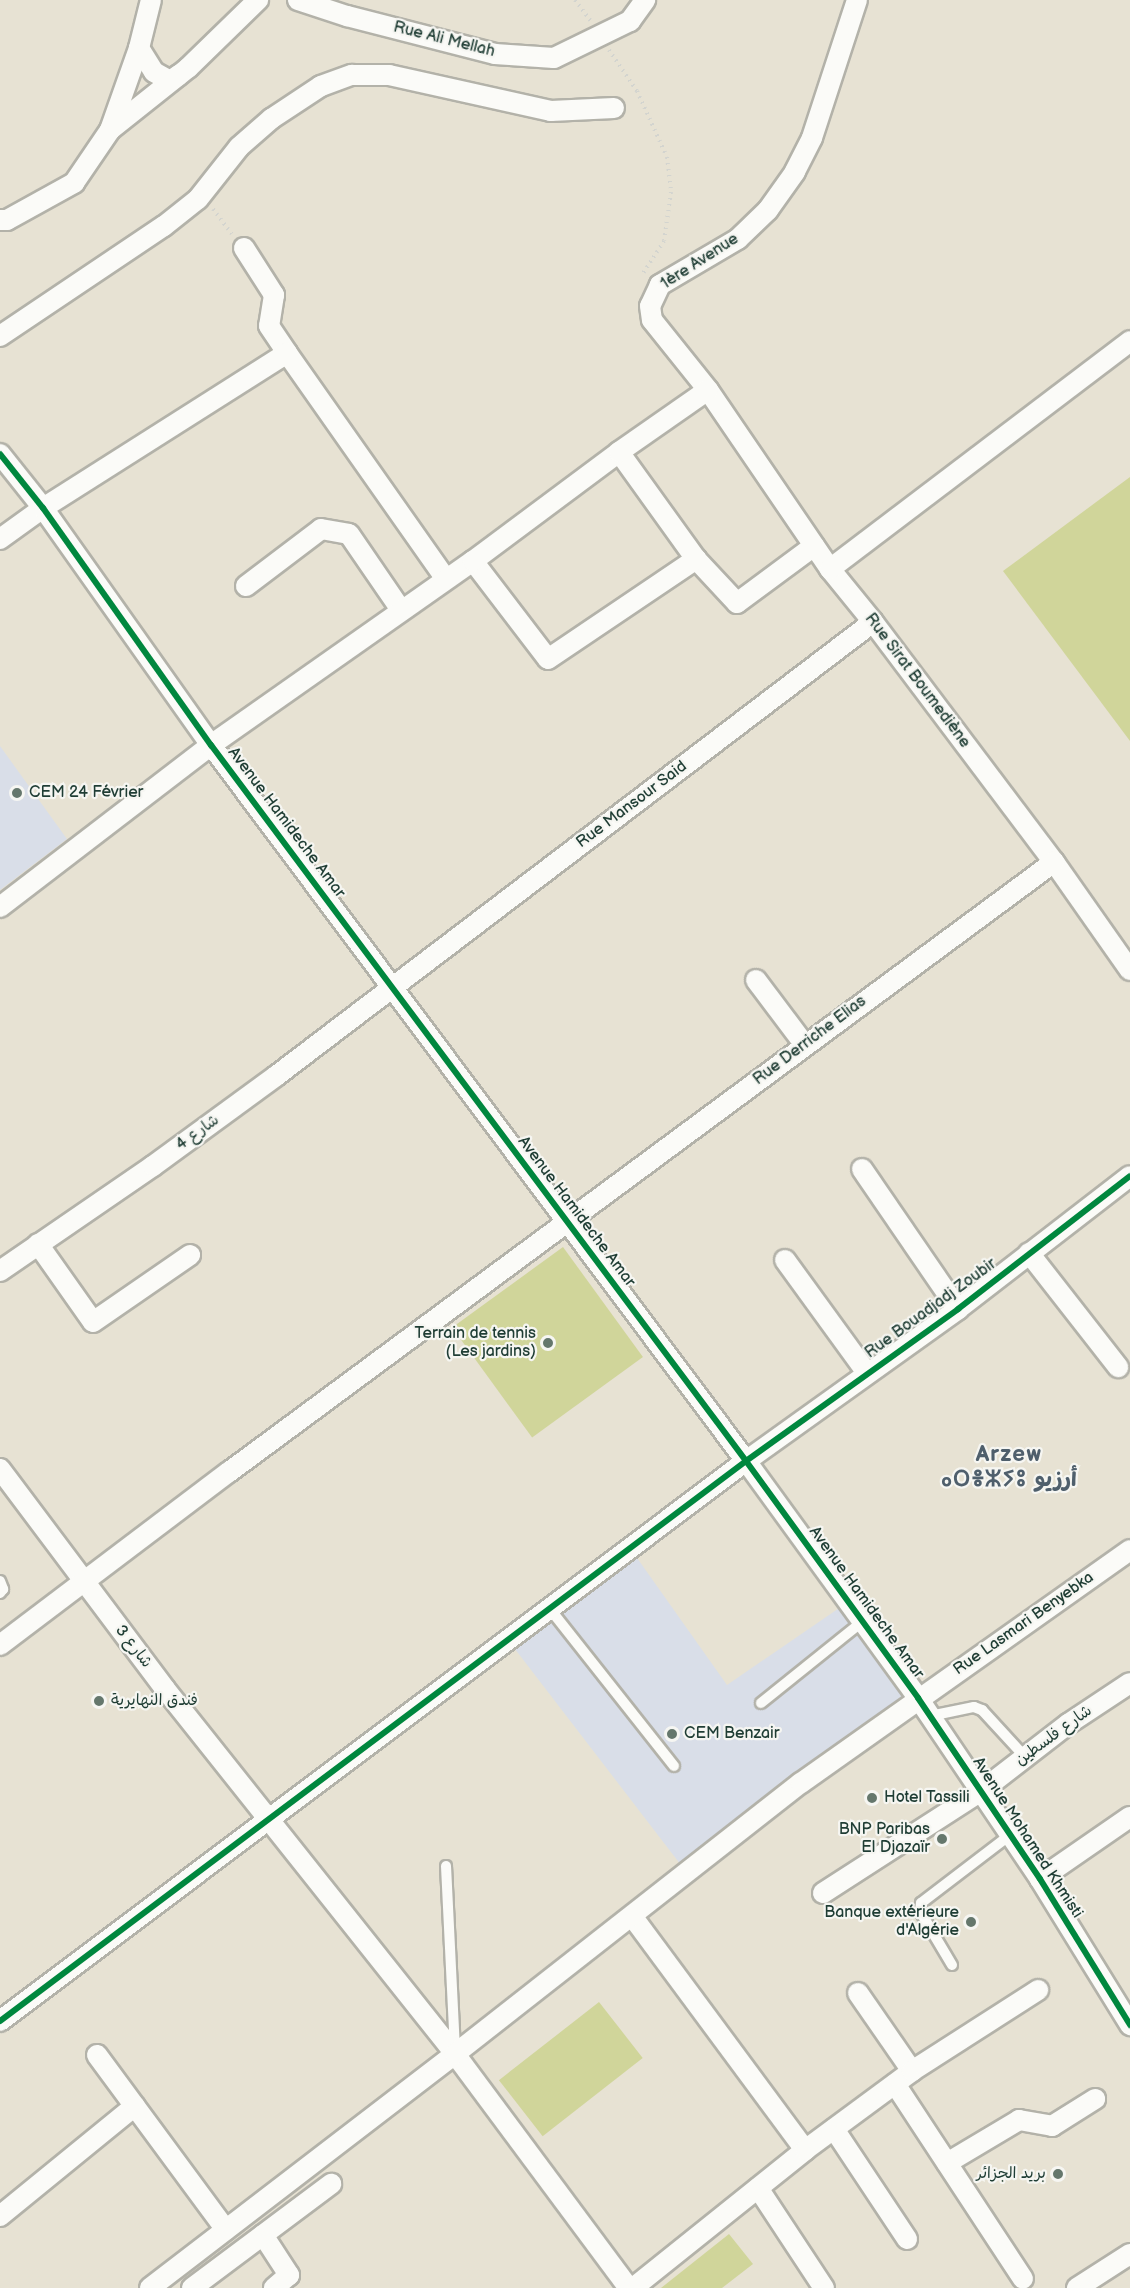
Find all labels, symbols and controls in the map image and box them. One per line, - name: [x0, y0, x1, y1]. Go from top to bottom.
- street label: Rue Ali Mellah: [391, 18, 497, 62]
- street label: 1ère Avenue: [658, 230, 742, 294]
- street label: Rue Sirat Boumediène: [860, 610, 974, 752]
- street label: Avenue Hamideche Amar: [223, 744, 349, 902]
- street label: Rue Mansour Said: [573, 757, 691, 853]
- place label: CEM 24 Février: [29, 783, 143, 803]
- marker: CEM 24 Février: [10, 786, 24, 800]
- street label: Rue Derriche Elias: [750, 992, 870, 1090]
- street label: شارع 4: [173, 1111, 223, 1155]
- street label: Avenue Hamideche Amar: [513, 1133, 639, 1291]
- street label: Rue Bouadjadj Zoubir: [862, 1255, 1000, 1363]
- place label: Terrain de tennis (Les jardins): [415, 1324, 536, 1362]
- marker: Terrain de tennis (Les jardins): [541, 1336, 555, 1350]
- district label: Arzew ⴰⵔⴻⵣⵢⵓ أرزيو: [947, 1441, 1071, 1492]
- street label: Avenue Hamideche Amar: [804, 1523, 928, 1683]
- street label: Rue Lasmari Benyebka: [950, 1568, 1098, 1680]
- street label: شارع 3: [110, 1622, 156, 1672]
- place label: فندق النهايرية: [111, 1691, 198, 1711]
- marker: فندق النهايرية: [92, 1694, 106, 1708]
- street label: شارع فلسطين: [1012, 1702, 1096, 1770]
- place label: CEM Benzair: [684, 1724, 780, 1744]
- marker: CEM Benzair: [665, 1727, 679, 1741]
- street label: Avenue Mohamed Khmisti: [968, 1754, 1086, 1922]
- place label: Hotel Tassili: [884, 1788, 970, 1808]
- marker: Hotel Tassili: [865, 1791, 879, 1805]
- place label: BNP Paribas El Djazaïr: [839, 1820, 930, 1858]
- marker: BNP Paribas El Djazaïr: [935, 1832, 949, 1846]
- place label: Banque extérieure d'Algérie: [824, 1903, 959, 1941]
- marker: Banque extérieure d'Algérie: [964, 1915, 978, 1929]
- place label: بريد الجزائر: [976, 2164, 1046, 2184]
- marker: بريد الجزائر: [1051, 2167, 1065, 2181]

